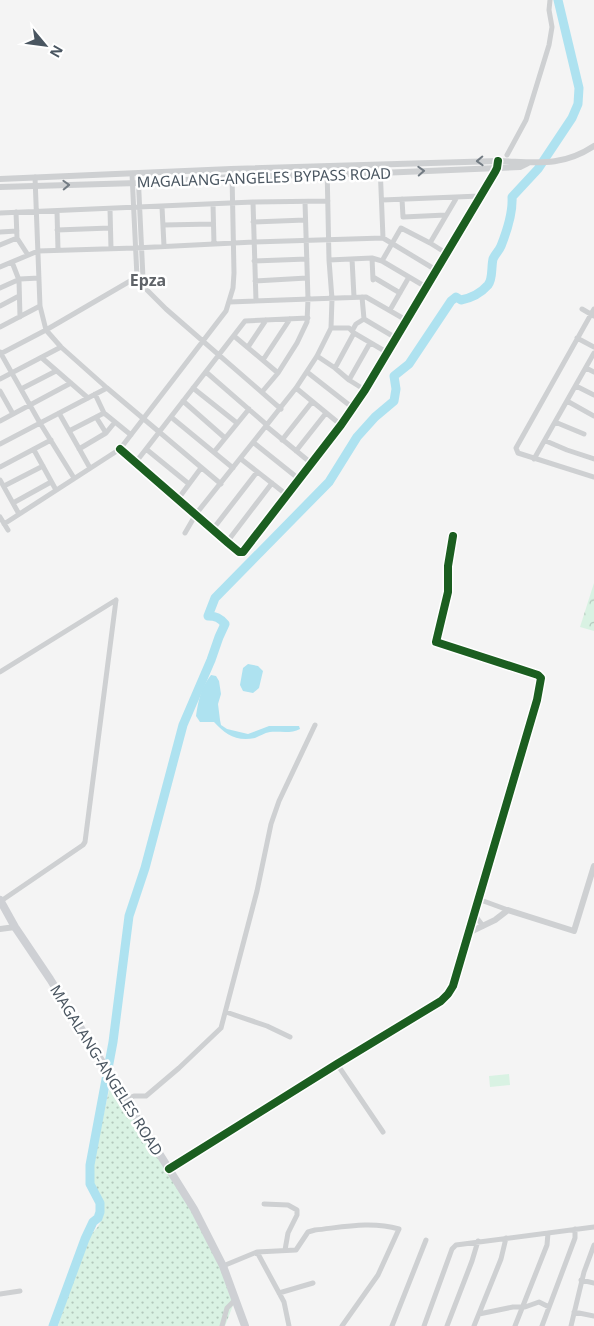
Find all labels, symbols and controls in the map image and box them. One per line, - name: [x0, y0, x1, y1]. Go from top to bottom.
- north arrow: [20, 20, 70, 70]
- text: N: [46, 42, 68, 61]
- one-way arrow: [475, 156, 483, 167]
- street label: MAGALANG-ANGELES BYPASS ROAD: [137, 163, 392, 191]
- one-way arrow: [417, 166, 425, 177]
- one-way arrow: [62, 179, 70, 190]
- district label: Epza: [130, 269, 166, 291]
- street label: MAGALANG-ANGELES ROAD: [46, 981, 168, 1159]

